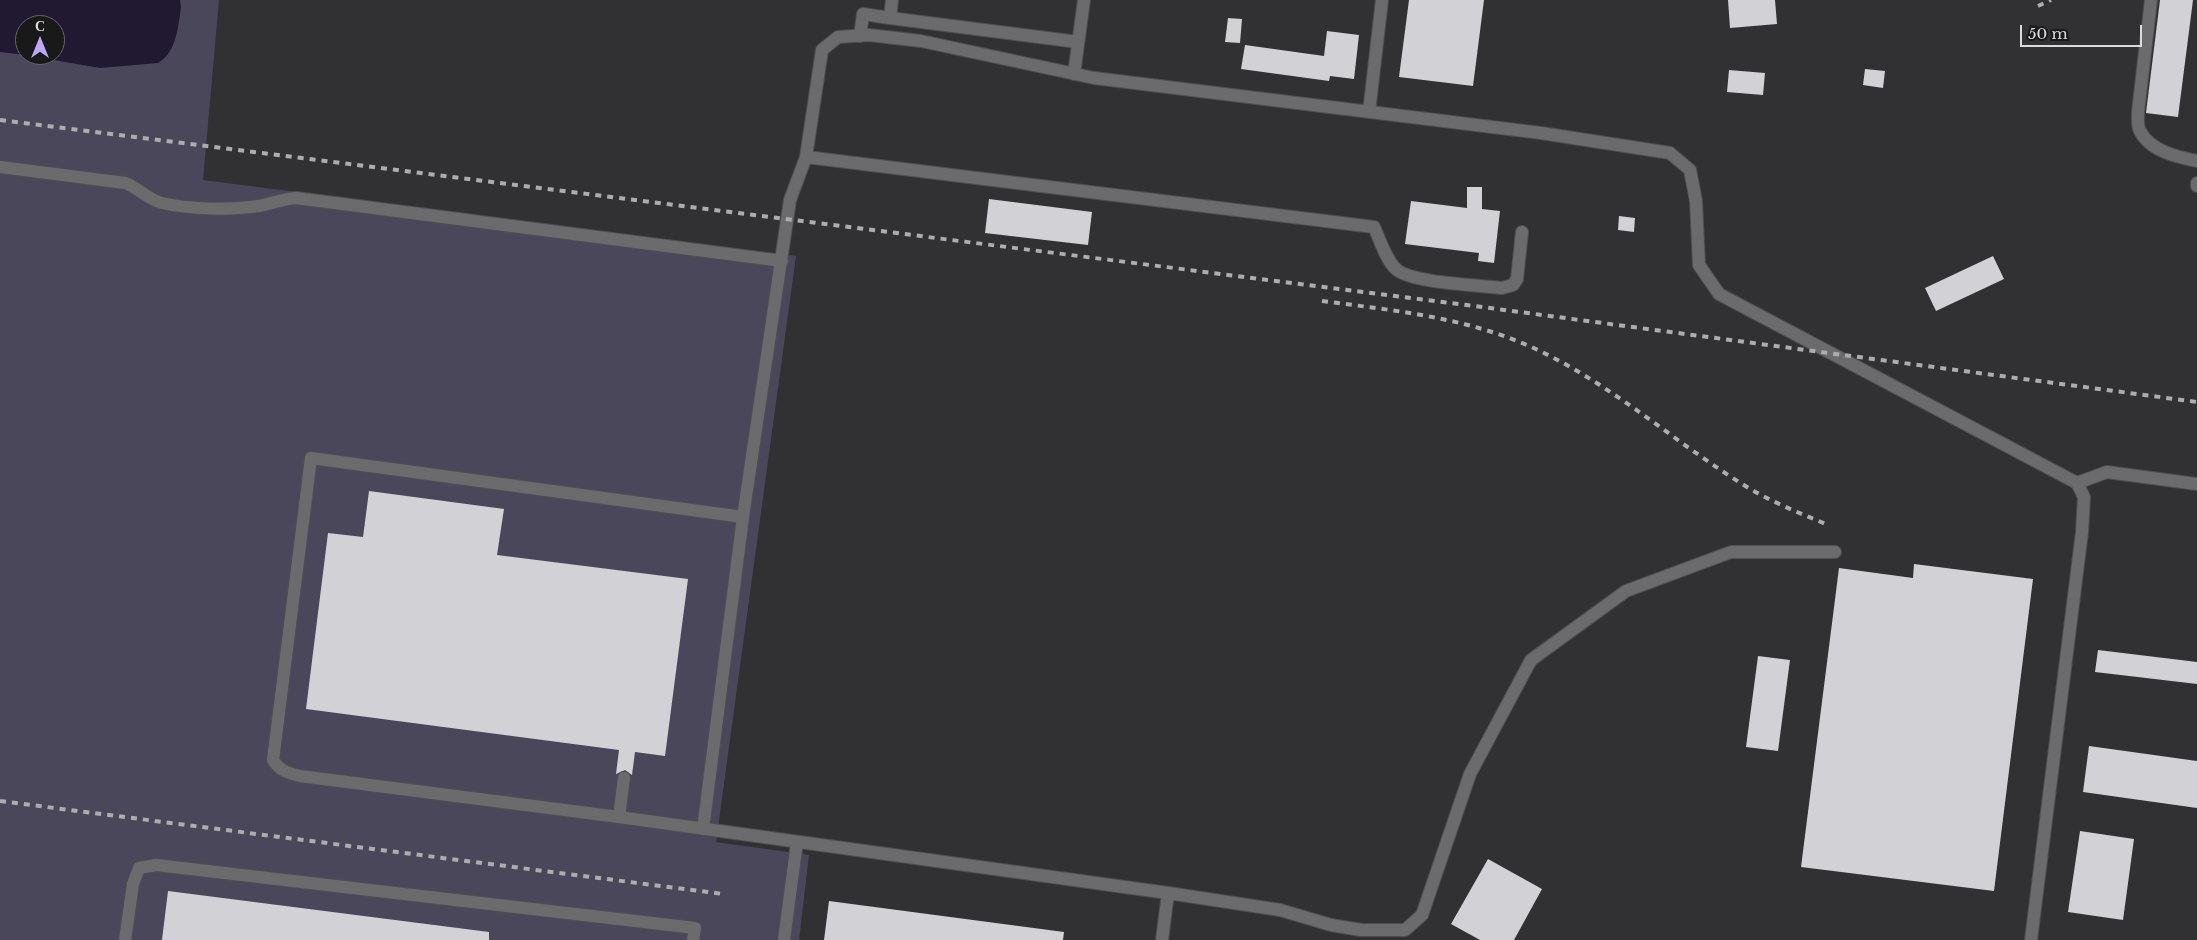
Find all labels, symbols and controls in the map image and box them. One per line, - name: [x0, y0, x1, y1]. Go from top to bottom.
- north arrow: [15, 15, 65, 65]
- scale bar: [2022, 15, 2144, 47]
- text: С: [35, 17, 45, 35]
- text: 50 m: [2028, 24, 2068, 43]

